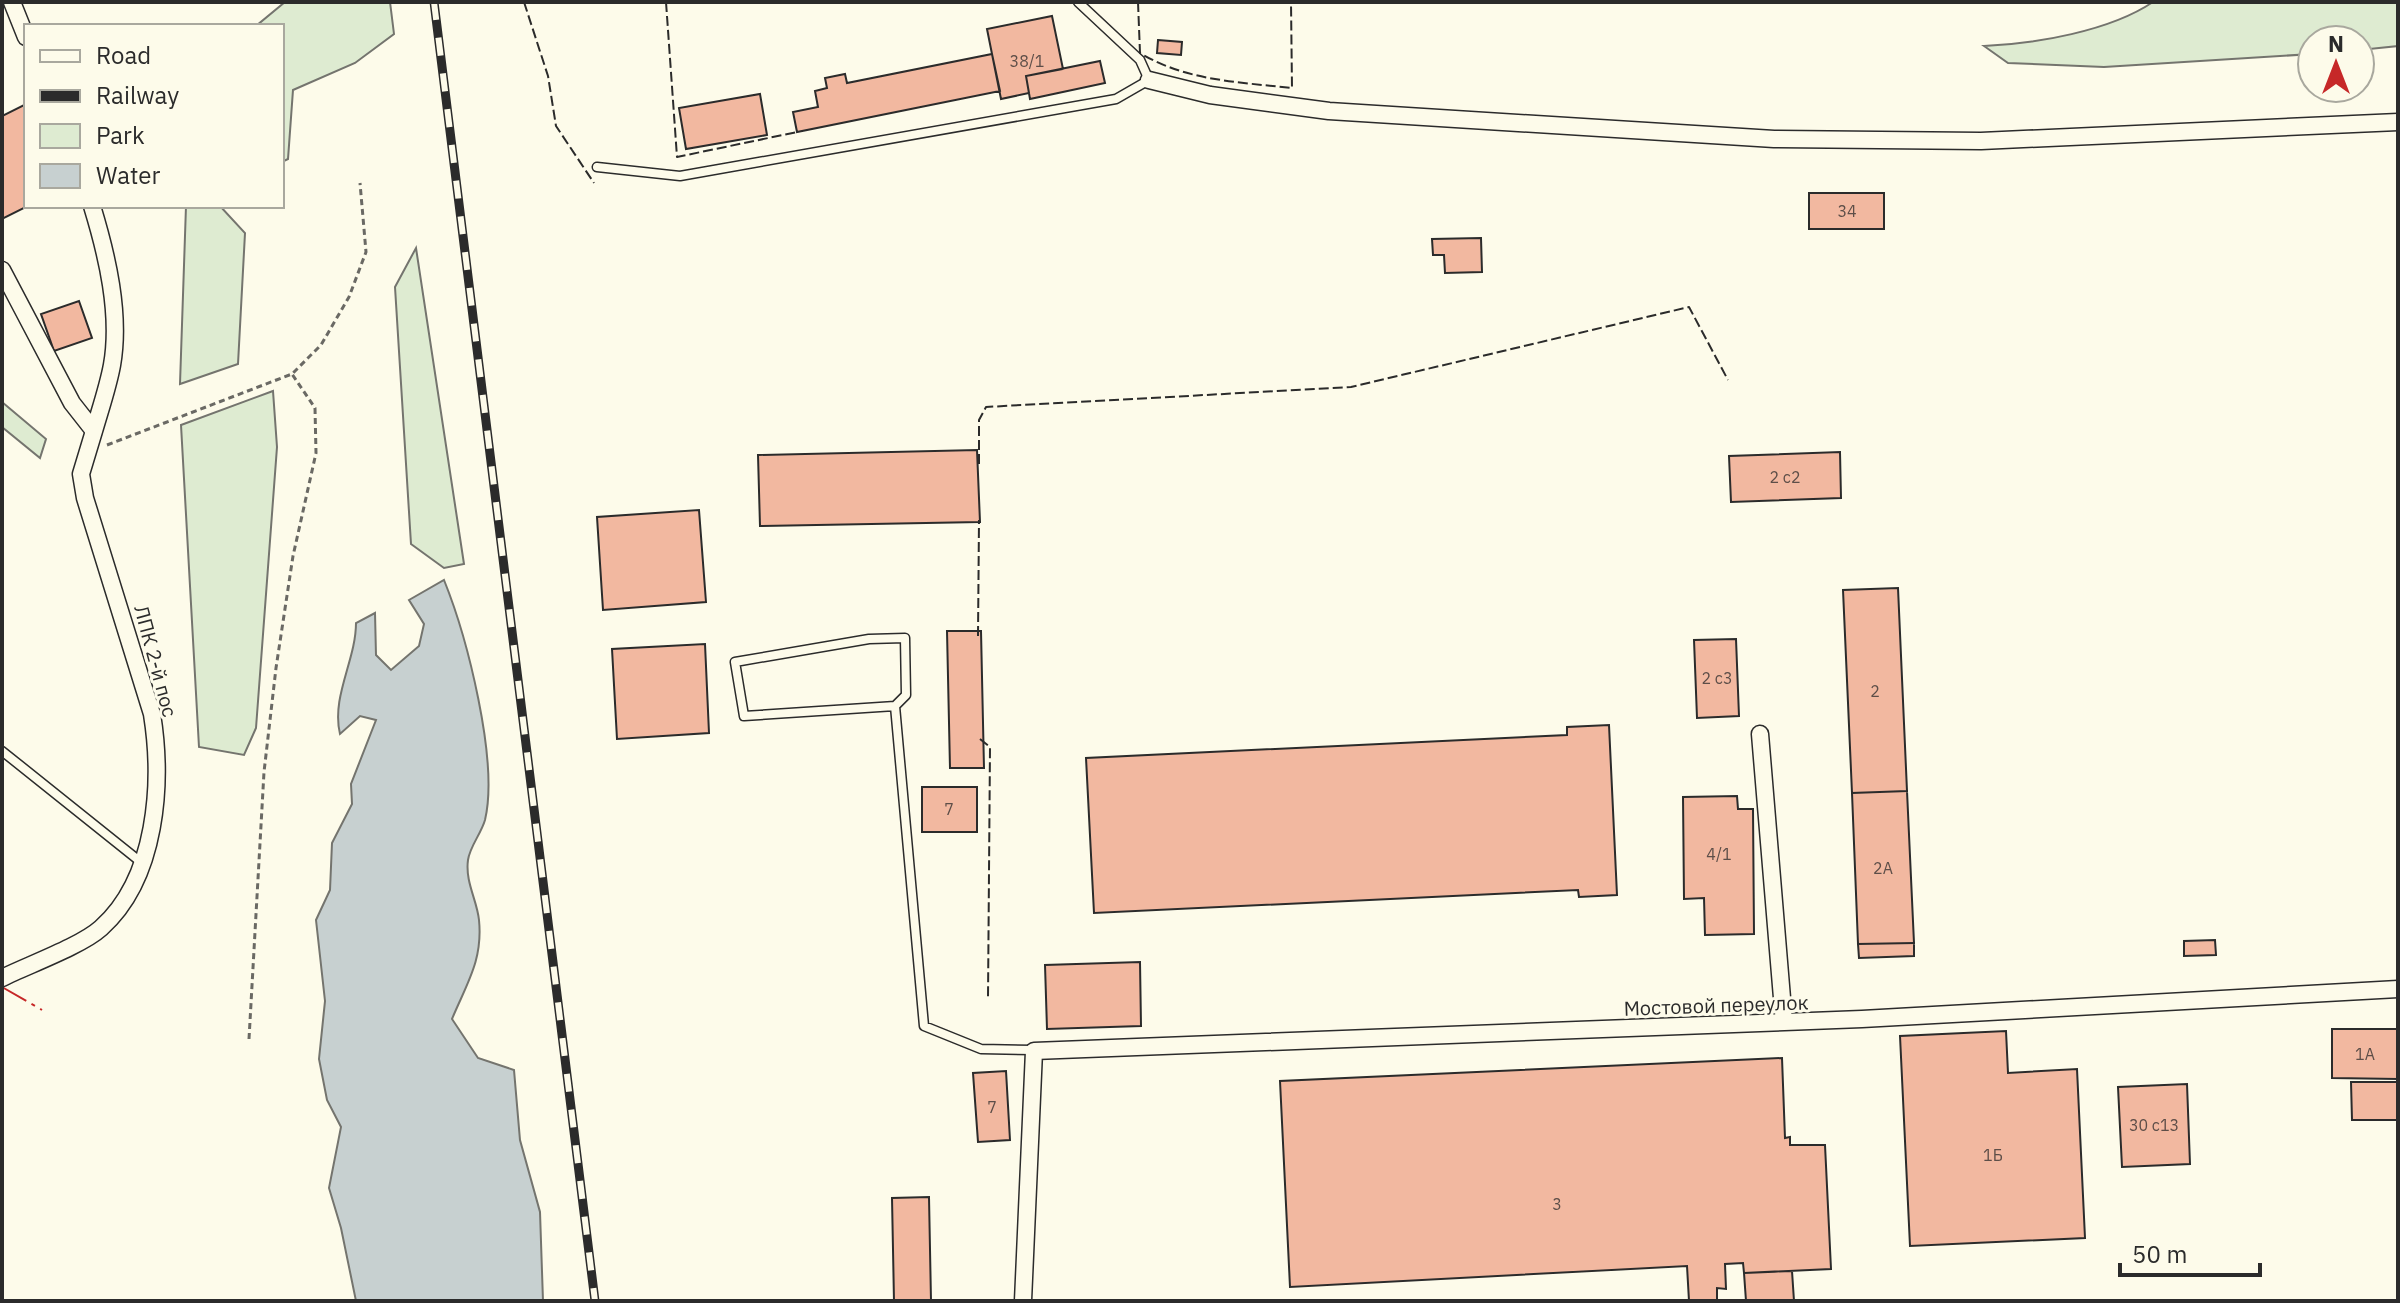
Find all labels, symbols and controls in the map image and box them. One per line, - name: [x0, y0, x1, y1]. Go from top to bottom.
- legend: [24, 24, 284, 208]
- north arrow: [2296, 24, 2376, 104]
- text: N: [2328, 29, 2344, 58]
- text: Road: [96, 39, 151, 71]
- house number: 38/1: [1010, 51, 1044, 71]
- text: Railway: [96, 79, 179, 111]
- text: Park: [96, 119, 145, 151]
- text: Water: [96, 159, 160, 191]
- house number: 34: [1837, 201, 1857, 221]
- house number: 2 с2: [1769, 467, 1801, 487]
- street label: ЛПК 2-й пос: [128, 602, 184, 720]
- house number: 2 с3: [1701, 668, 1733, 688]
- house number: 2: [1870, 681, 1880, 701]
- house number: 7: [944, 799, 954, 819]
- house number: 4/1: [1706, 844, 1732, 864]
- house number: 2А: [1873, 858, 1893, 878]
- street label: Мостовой переулок: [1623, 988, 1809, 1022]
- house number: 1А: [2355, 1044, 2375, 1064]
- house number: 7: [987, 1097, 997, 1117]
- house number: 30 с13: [2129, 1115, 2179, 1135]
- house number: 1Б: [1983, 1145, 2003, 1165]
- house number: 3: [1552, 1194, 1562, 1214]
- scale bar: [2120, 1227, 2260, 1277]
- text: 50 m: [2132, 1238, 2187, 1270]

